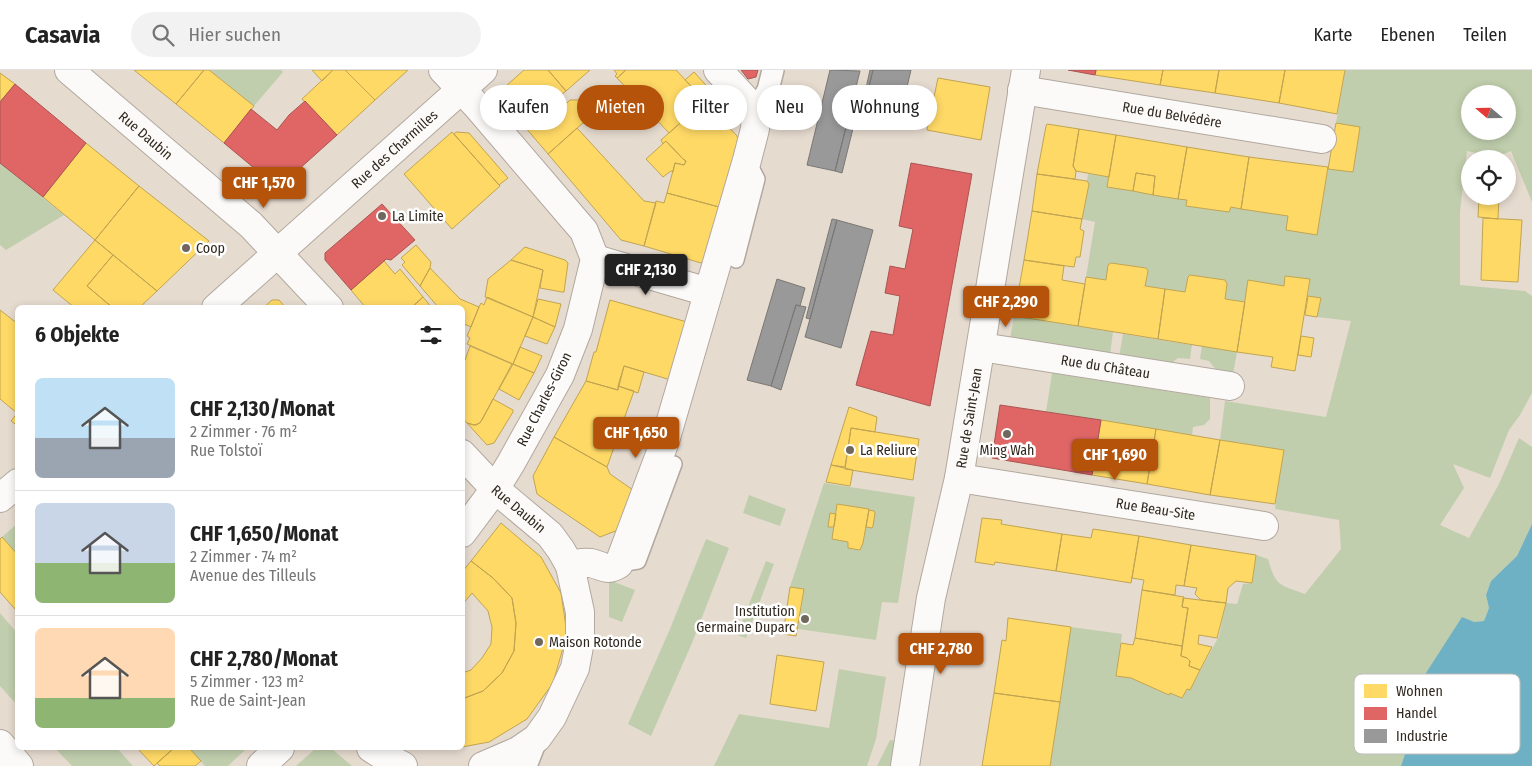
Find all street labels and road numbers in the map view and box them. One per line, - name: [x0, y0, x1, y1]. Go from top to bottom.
- street label: Rue du Belvédère: [1121, 99, 1223, 131]
- street label: Rue des Charmilles: [348, 107, 441, 192]
- street label: Rue Daubin: [115, 108, 176, 164]
- street label: Rue Charles-Giron: [513, 349, 576, 449]
- street label: Rue du Château: [1060, 352, 1151, 382]
- street label: Rue de Saint-Jean: [953, 367, 986, 470]
- street label: Rue Daubin: [488, 482, 549, 537]
- street label: Rue Beau-Site: [1115, 495, 1197, 524]

